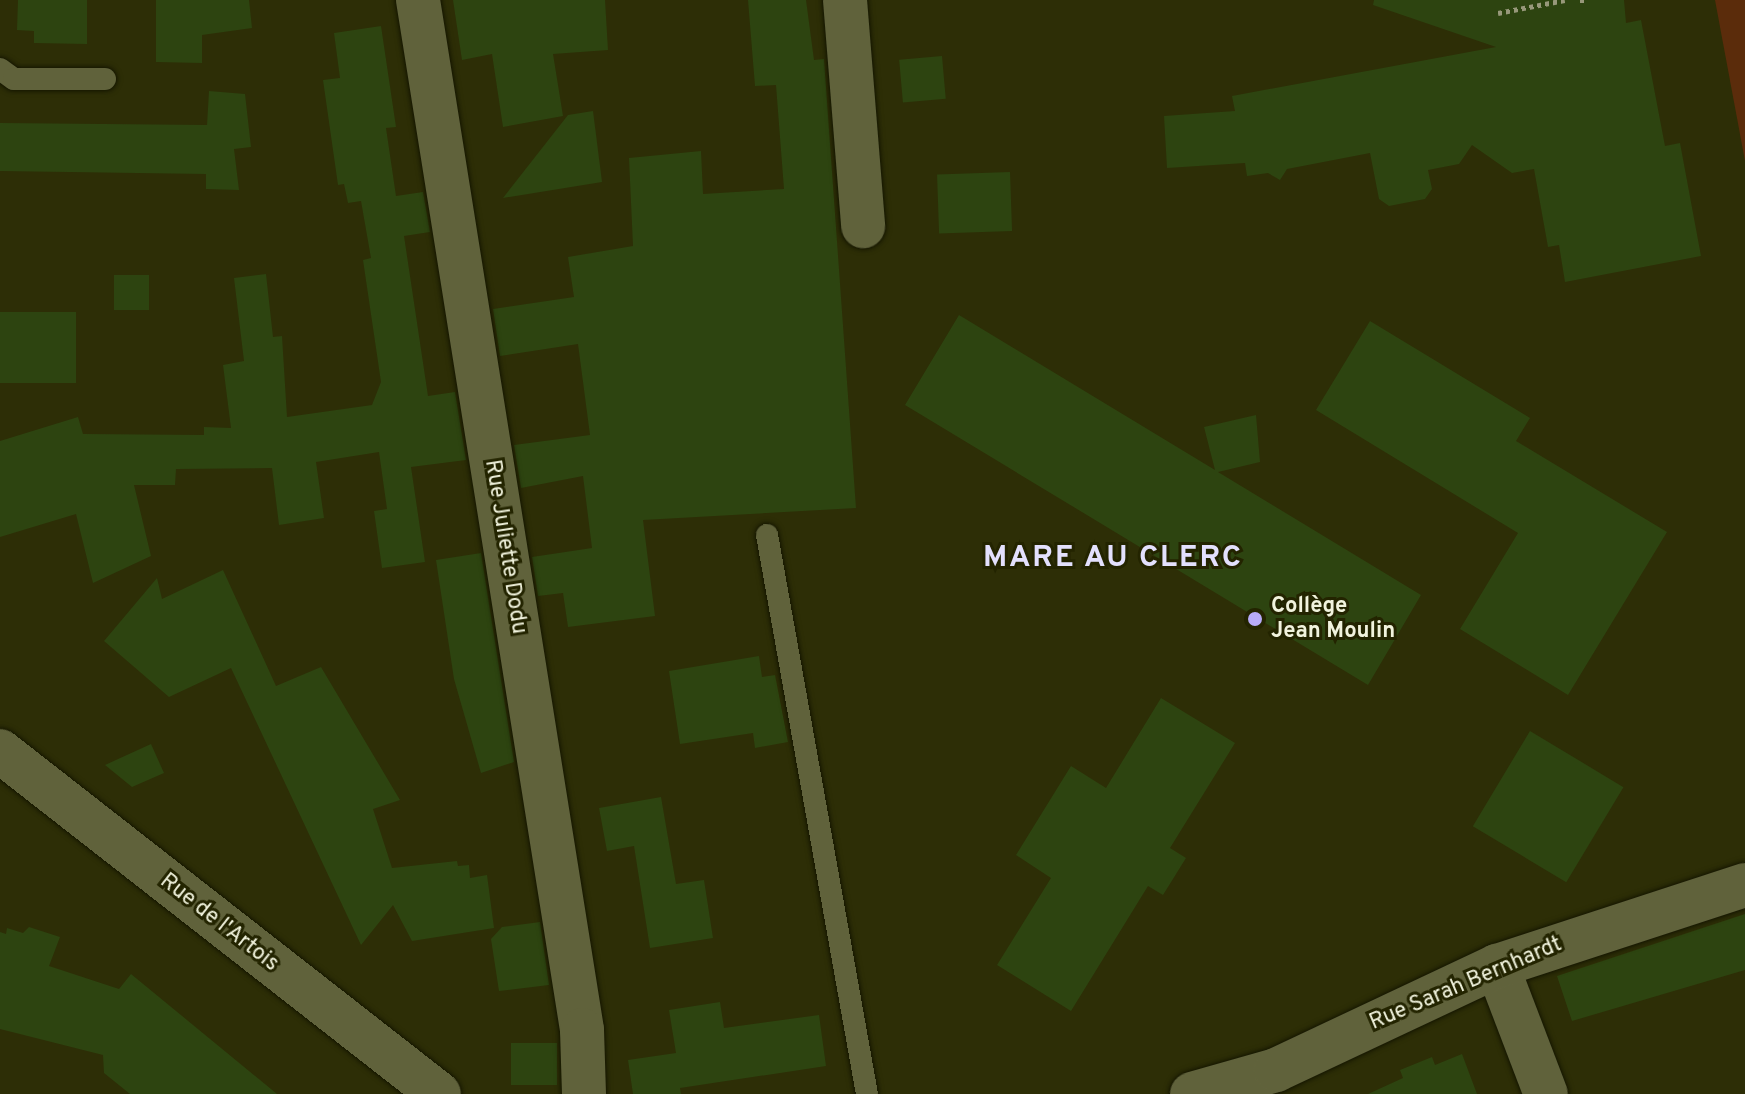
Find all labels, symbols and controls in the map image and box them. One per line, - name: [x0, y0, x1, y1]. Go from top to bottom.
- street label: Rue Juliette Dodu: [478, 458, 532, 636]
- district label: MARE AU CLERC: [982, 541, 1244, 577]
- place label: Collège Jean Moulin: [1271, 593, 1395, 644]
- marker: Collège Jean Moulin: [1246, 610, 1264, 628]
- street label: Rue de l'Artois: [154, 868, 284, 978]
- street label: Rue Sarah Bernhardt: [1366, 932, 1566, 1036]

